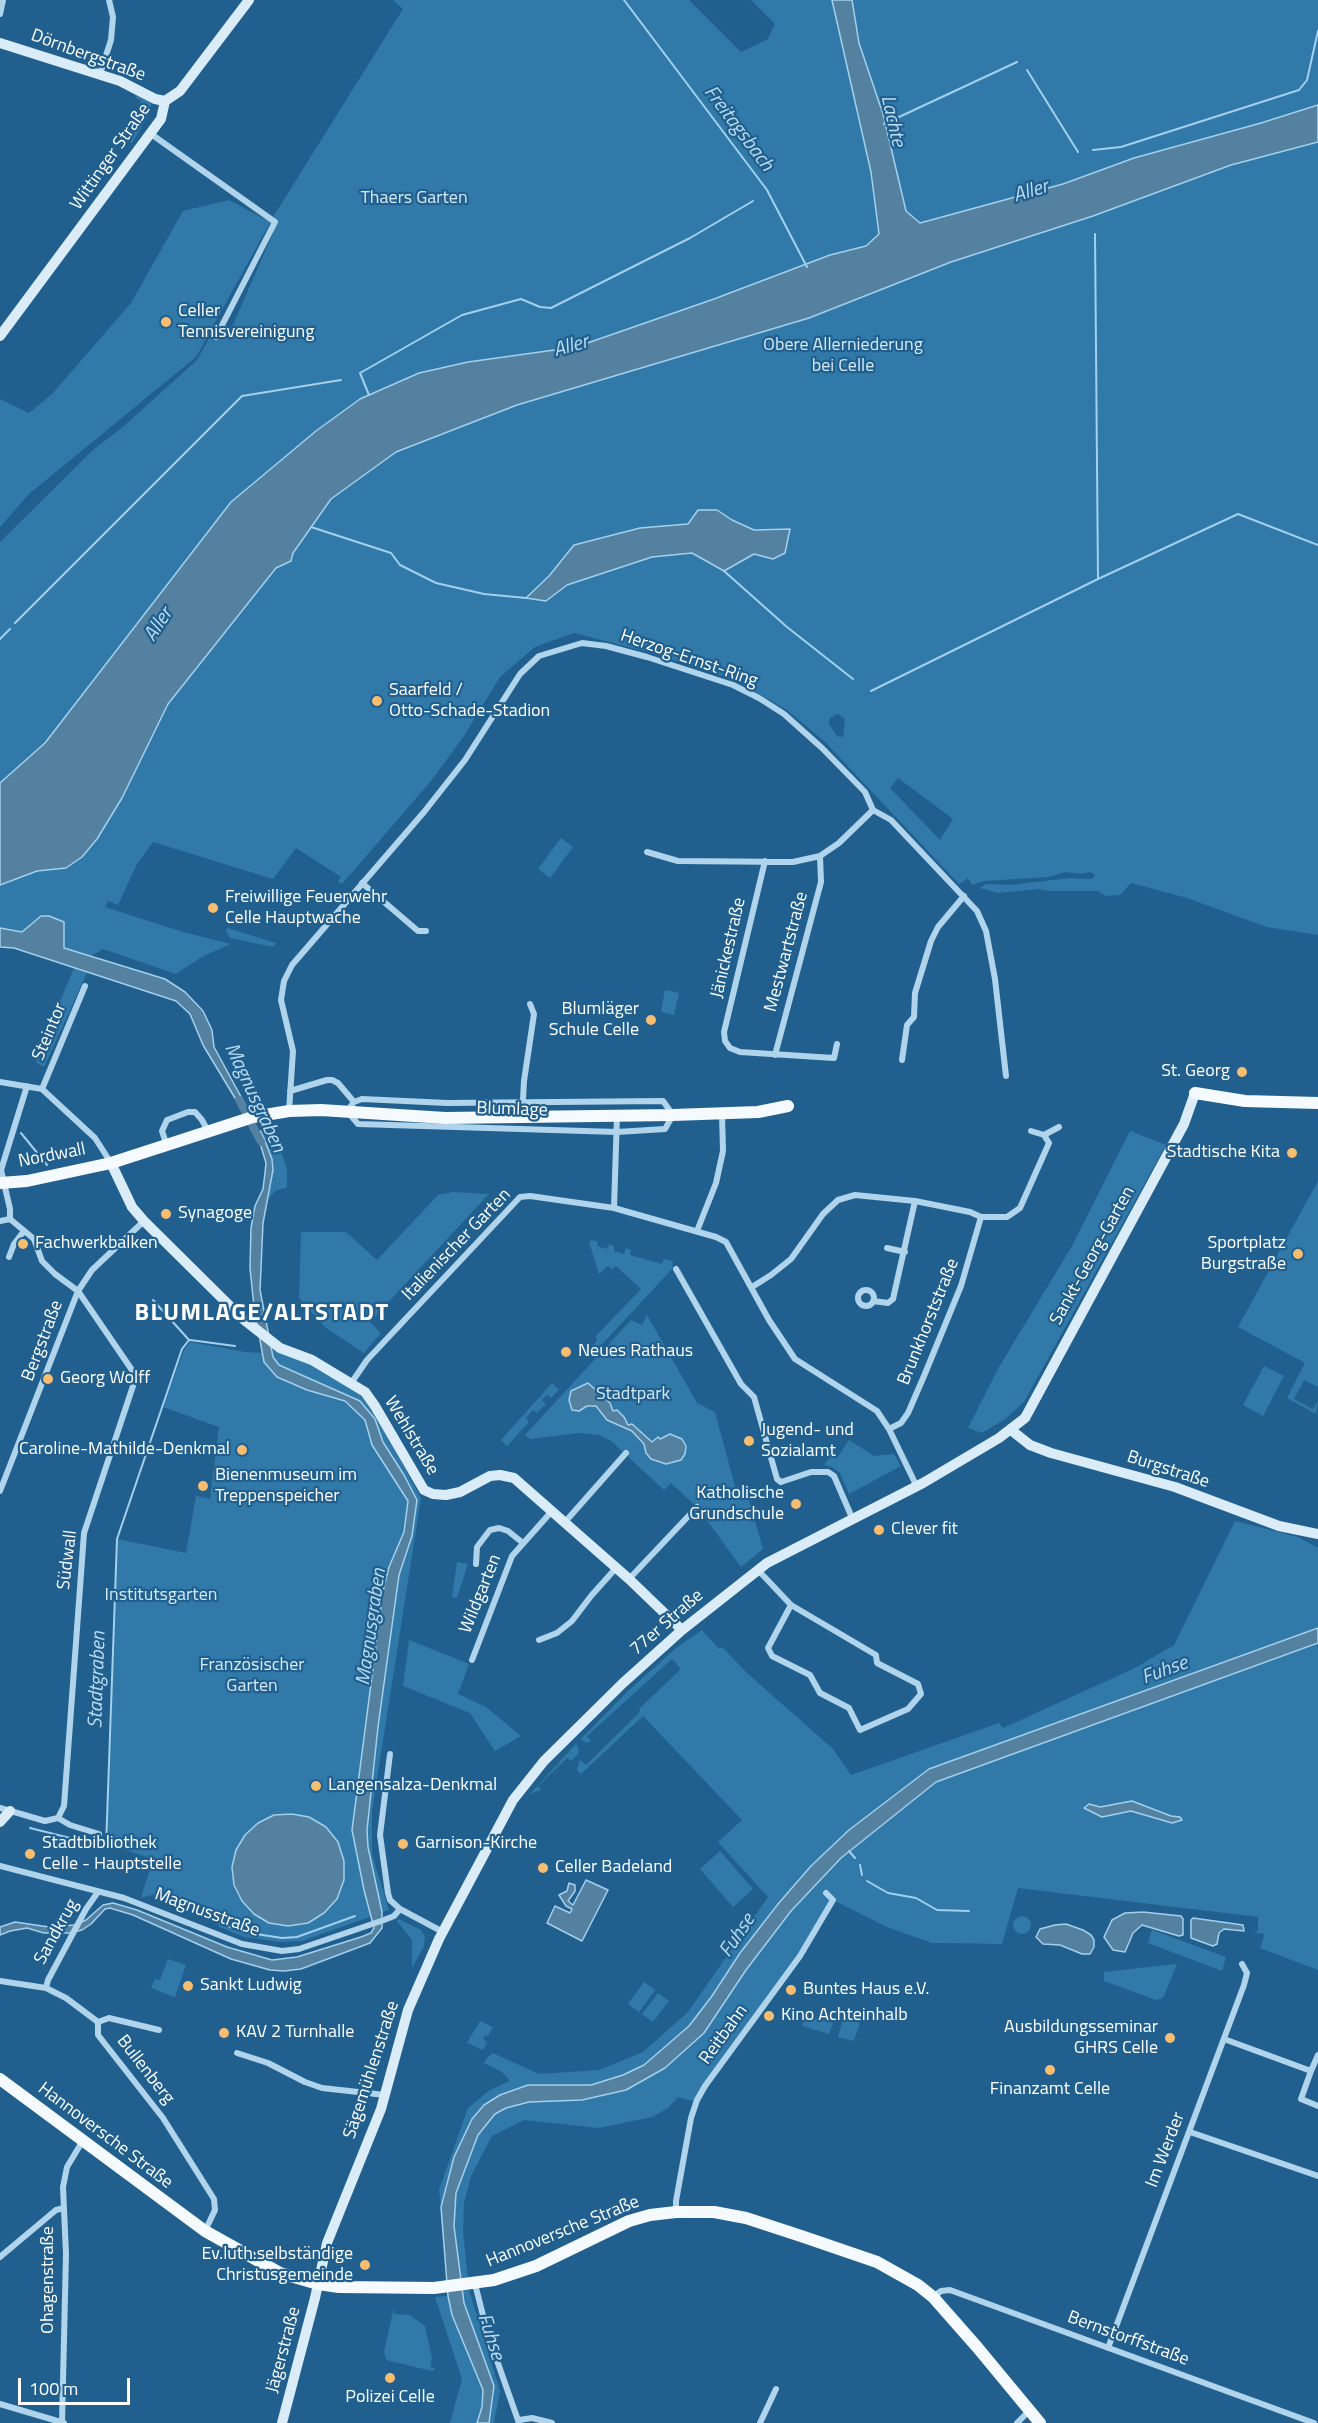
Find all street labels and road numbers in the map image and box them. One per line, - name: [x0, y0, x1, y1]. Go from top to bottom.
- street label: Dörnbergstraße: [28, 25, 148, 87]
- street label: Wittinger Straße: [66, 100, 156, 214]
- street label: Herzog-Ernst-Ring: [617, 625, 761, 693]
- street label: Mestwartstraße: [761, 890, 813, 1014]
- street label: Jänickestraße: [707, 896, 751, 1000]
- street label: Steintor: [28, 1000, 72, 1064]
- street label: Blumlage: [476, 1098, 548, 1122]
- street label: Nordwall: [17, 1139, 87, 1173]
- street label: Sankt-Georg-Garten: [1046, 1183, 1140, 1329]
- street label: Italienischer Garten: [398, 1185, 516, 1305]
- street label: Brunkhorststraße: [894, 1256, 964, 1388]
- street label: Bergstraße: [18, 1298, 68, 1384]
- street label: Wehlstraße: [379, 1393, 443, 1479]
- street label: Burgstraße: [1124, 1447, 1212, 1493]
- street label: Südwall: [54, 1529, 82, 1591]
- street label: Wildgarten: [455, 1551, 507, 1637]
- street label: 77er Straße: [626, 1585, 708, 1661]
- street label: Magnusstraße: [151, 1884, 263, 1942]
- street label: Sandkrug: [30, 1895, 84, 1969]
- street label: Sägemühlenstraße: [340, 1998, 404, 2142]
- street label: Reitbahn: [695, 2001, 753, 2069]
- street label: Bullenberg: [111, 2031, 179, 2109]
- street label: Hannoversche Straße: [33, 2078, 177, 2194]
- street label: Im Werder: [1142, 2109, 1190, 2191]
- street label: Hannoversche Straße: [483, 2191, 643, 2273]
- street label: Ohagenstraße: [38, 2226, 60, 2334]
- street label: Jägerstraße: [262, 2305, 306, 2395]
- street label: Bernstorffstraße: [1064, 2307, 1192, 2371]

